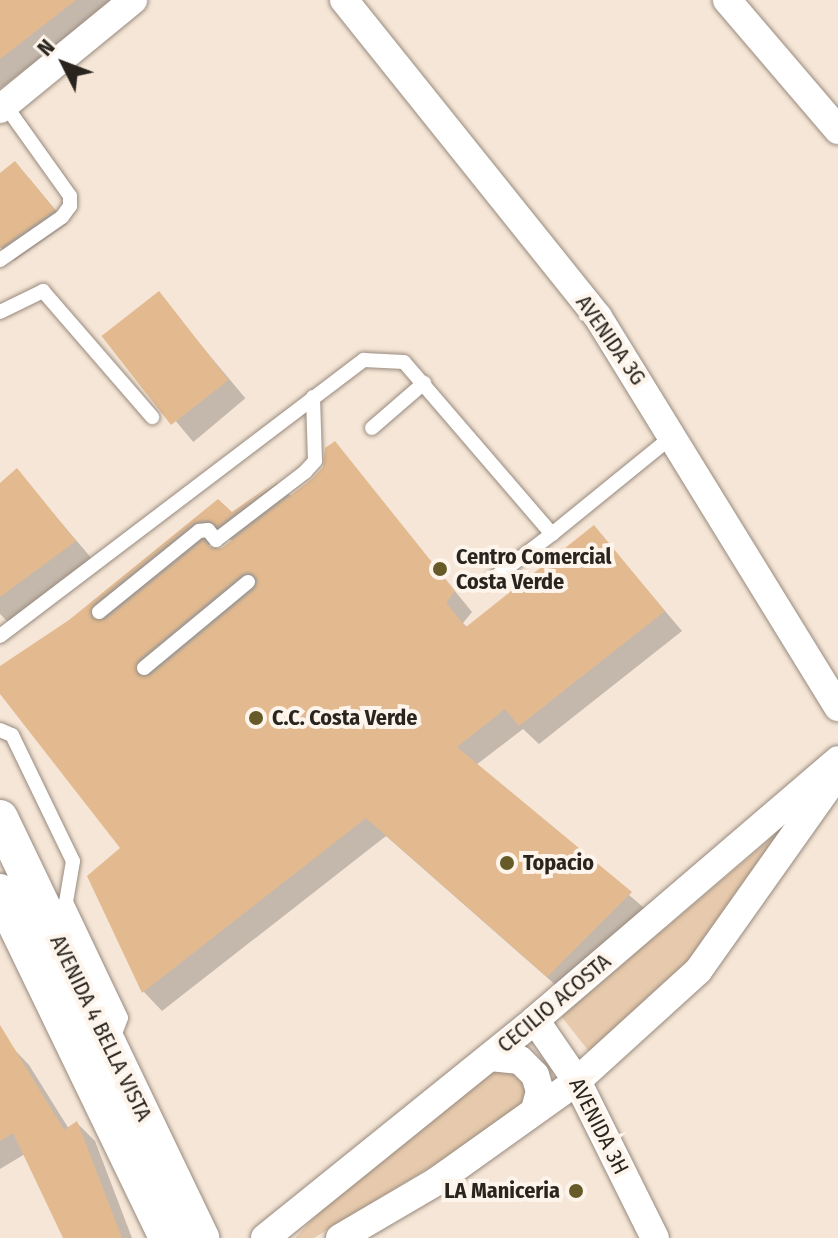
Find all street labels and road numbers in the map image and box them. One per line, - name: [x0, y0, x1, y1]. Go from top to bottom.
- street label: AVENIDA 3G: [570, 290, 652, 390]
- street label: AVENIDA 4 BELLA VISTA: [44, 931, 158, 1125]
- street label: CECILIO ACOSTA: [492, 948, 616, 1058]
- street label: AVENIDA 3H: [564, 1073, 634, 1179]

